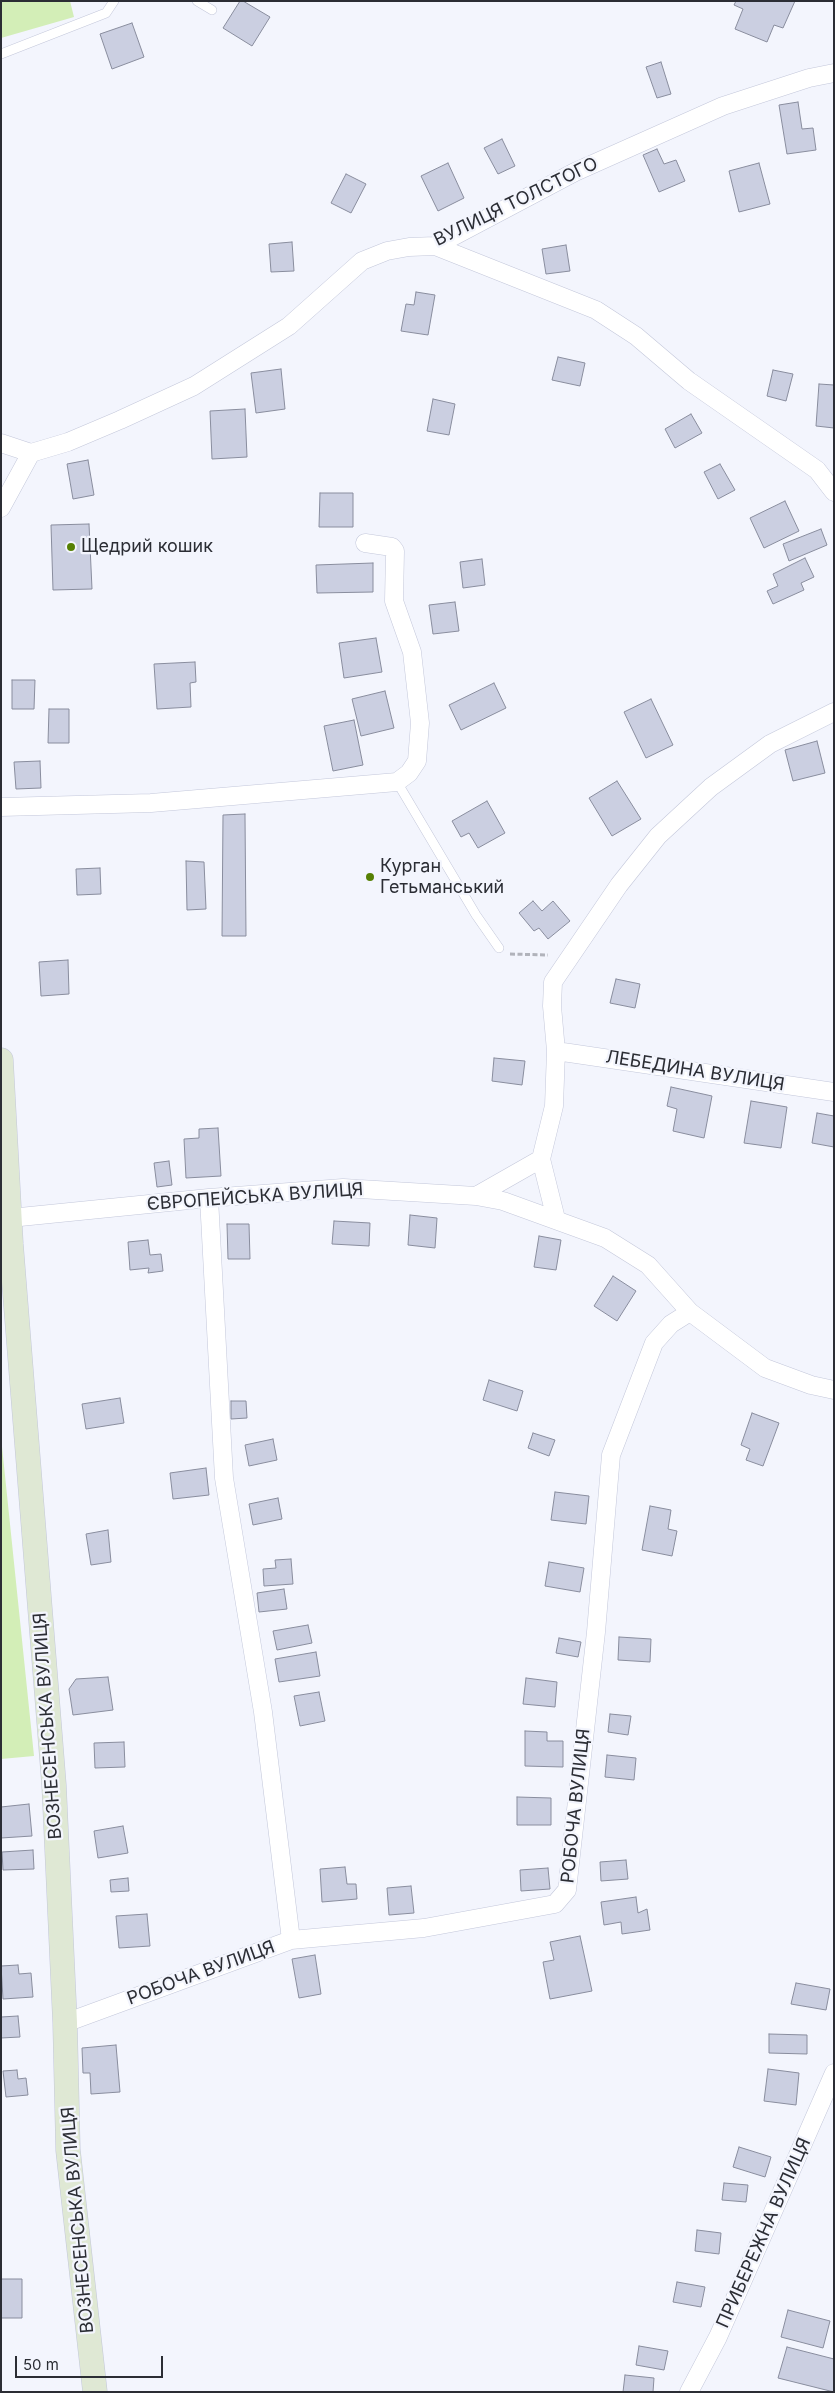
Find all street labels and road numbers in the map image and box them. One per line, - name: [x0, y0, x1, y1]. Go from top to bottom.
- street label: ВУЛИЦЯ ТОЛСТОГО: [431, 153, 601, 251]
- street label: ЛЕБЕДИНА ВУЛИЦЯ: [604, 1046, 786, 1096]
- street label: ЄВРОПЕЙСЬКА ВУЛИЦЯ: [146, 1179, 364, 1215]
- street label: ВОЗНЕСЕНСЬКА ВУЛИЦЯ: [29, 1612, 67, 1840]
- street label: РОБОЧА ВУЛИЦЯ: [557, 1728, 595, 1884]
- street label: РОБОЧА ВУЛИЦЯ: [124, 1936, 278, 2010]
- street label: ВОЗНЕСЕНСЬКА ВУЛИЦЯ: [57, 2106, 99, 2334]
- street label: ПРИБЕРЕЖНА ВУЛИЦЯ: [712, 2135, 816, 2331]

